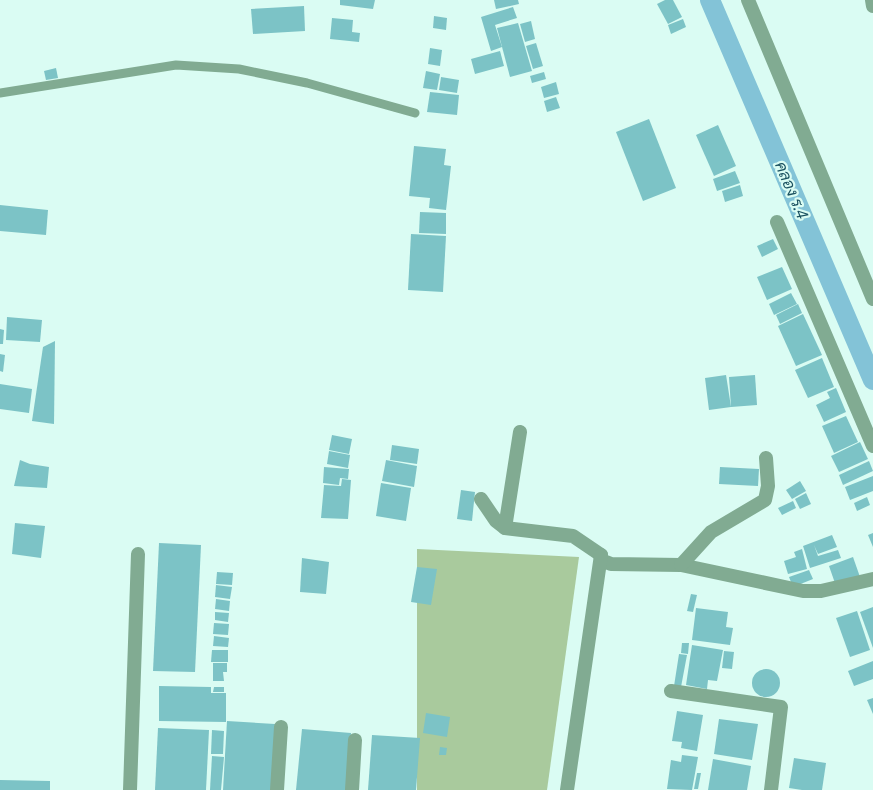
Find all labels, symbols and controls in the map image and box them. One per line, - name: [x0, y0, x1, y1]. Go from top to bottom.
- water label: คลอง ร.4: [770, 158, 814, 222]

